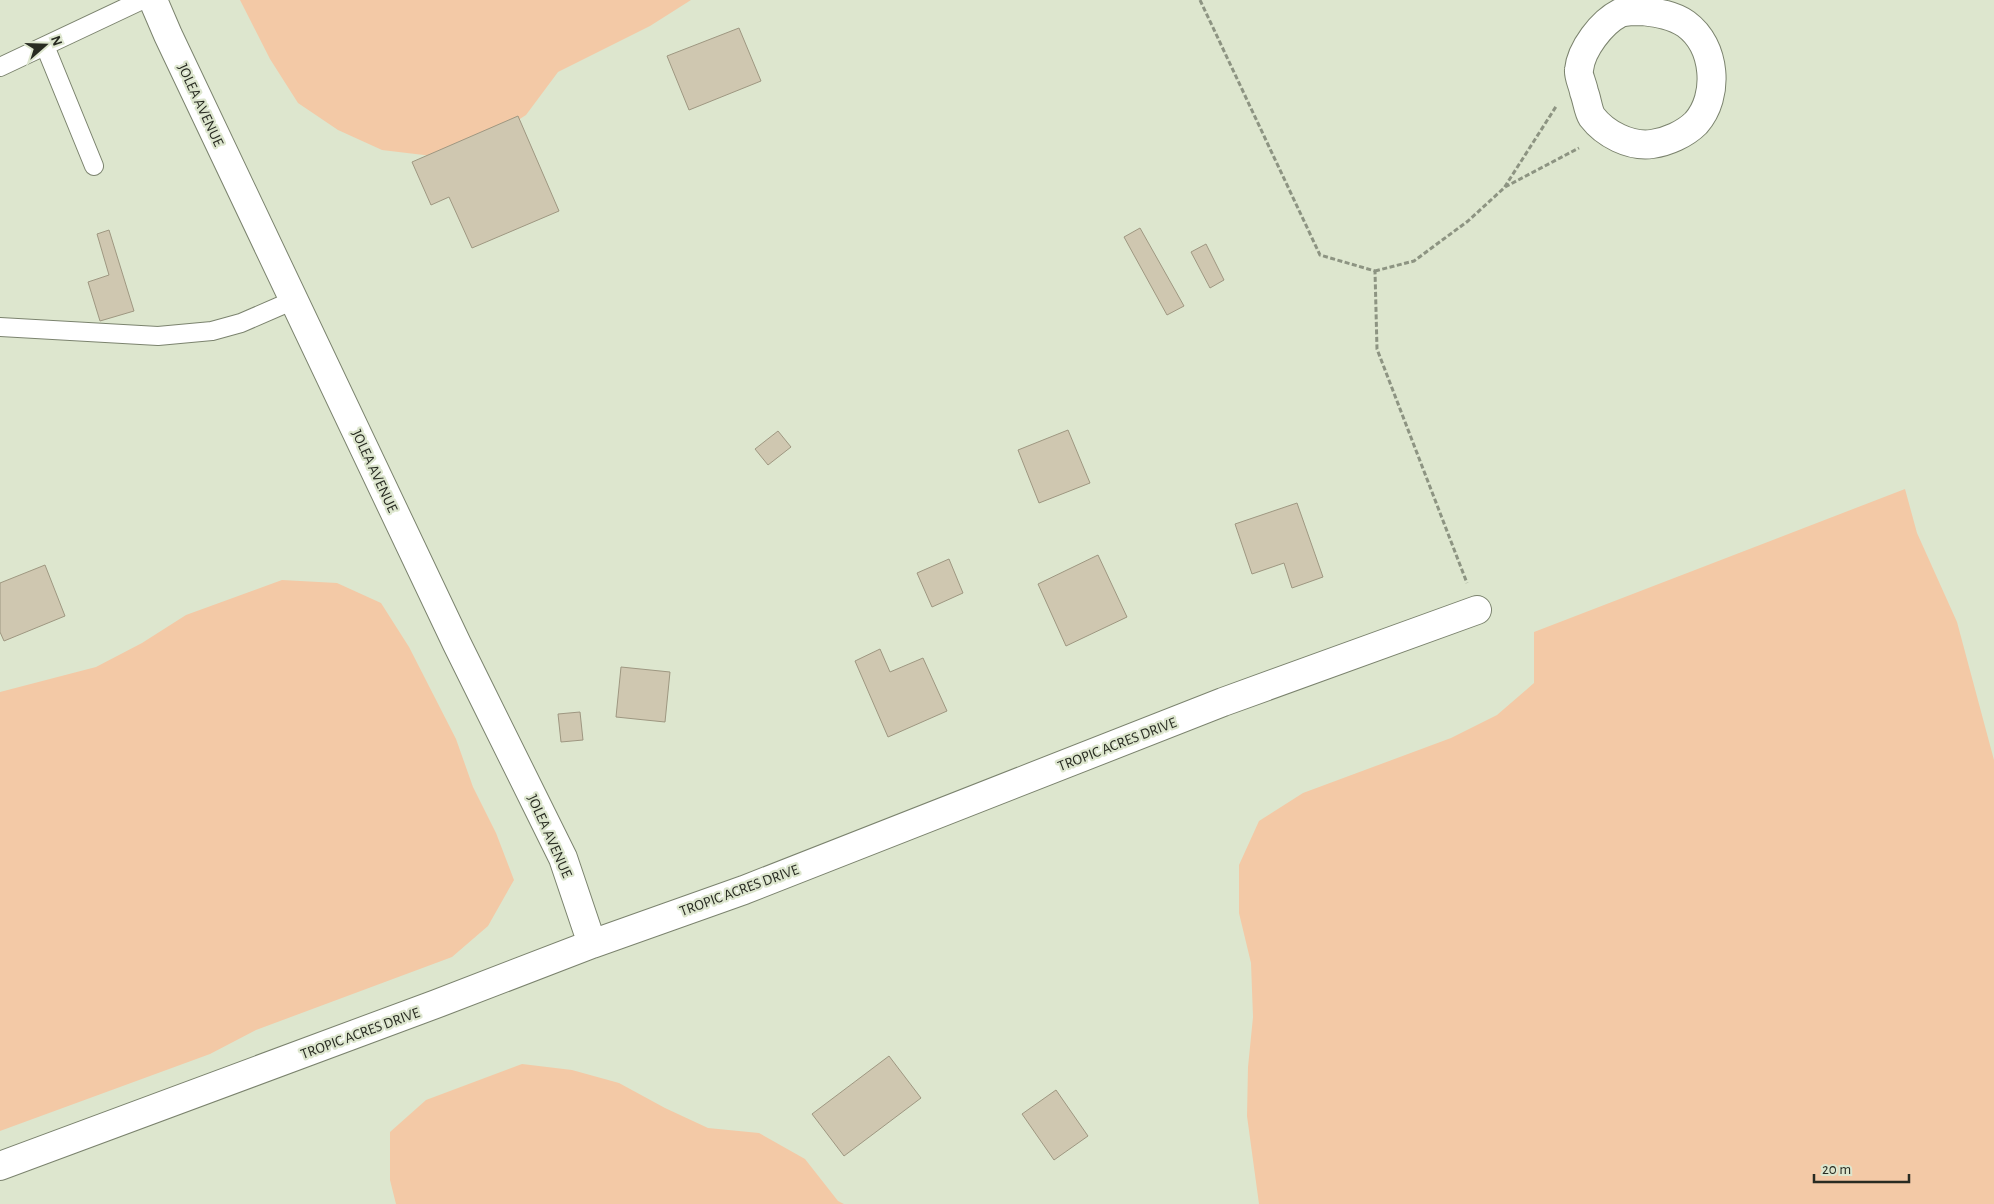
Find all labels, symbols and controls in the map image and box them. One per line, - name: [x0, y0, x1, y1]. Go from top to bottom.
- north arrow: [20, 20, 70, 70]
- text: N: [48, 34, 65, 48]
- street label: JOLEA AVENUE: [175, 62, 226, 149]
- street label: JOLEA AVENUE: [349, 428, 400, 515]
- street label: TROPIC ACRES DRIVE: [1056, 715, 1179, 774]
- street label: JOLEA AVENUE: [525, 792, 575, 880]
- street label: TROPIC ACRES DRIVE: [678, 862, 801, 919]
- street label: TROPIC ACRES DRIVE: [299, 1005, 422, 1062]
- scale bar: [1814, 1152, 1909, 1184]
- text: 20 m: [1822, 1162, 1851, 1177]

